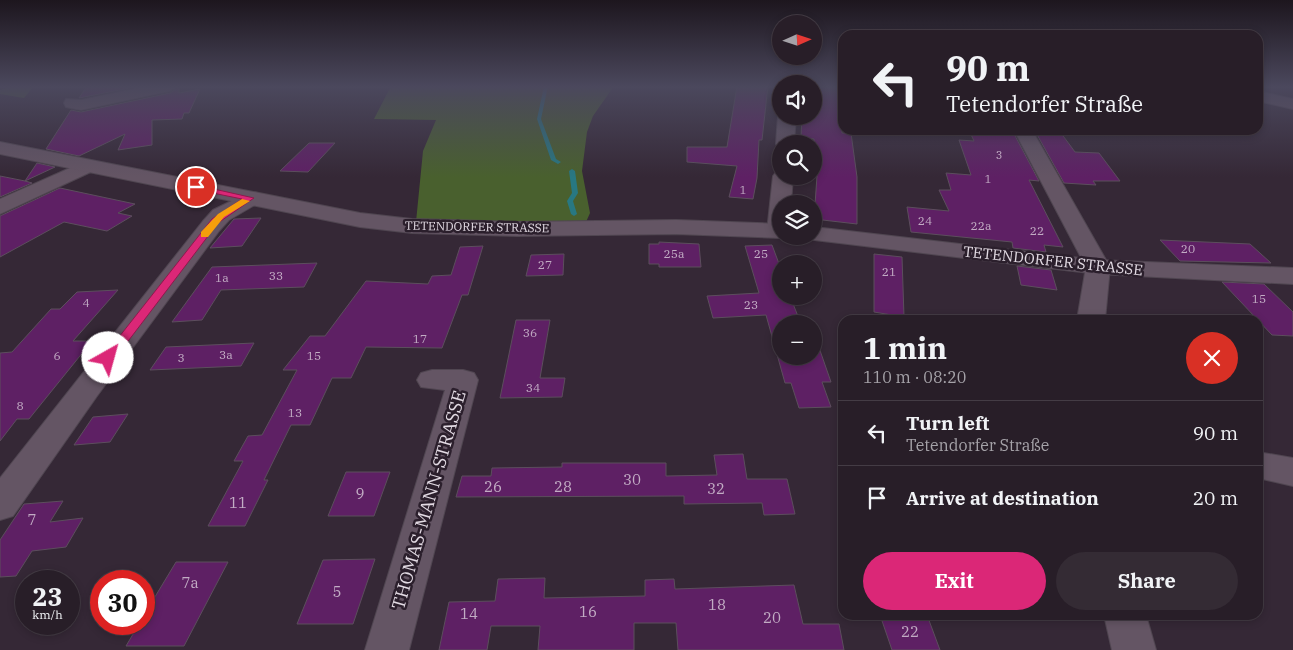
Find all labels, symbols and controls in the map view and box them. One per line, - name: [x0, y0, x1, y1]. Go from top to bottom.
- north arrow: [772, 15, 822, 65]
- map controls: [772, 15, 822, 365]
- text: 90 m: [946, 45, 1030, 91]
- icon: left: [863, 50, 928, 115]
- button: sound: [772, 75, 822, 125]
- text: Tetendorfer Straße: [946, 89, 1143, 118]
- button: search: [772, 135, 822, 185]
- house number: 3: [996, 148, 1002, 162]
- pin: [175, 166, 217, 208]
- house number: 1: [985, 172, 991, 186]
- icon: arrive: [182, 173, 210, 201]
- house number: 1: [740, 183, 746, 197]
- button: layers: [772, 195, 822, 245]
- house number: 24: [918, 213, 932, 228]
- street label: TETENDORFER STRASSE: [405, 218, 549, 235]
- house number: 22a: [971, 218, 992, 233]
- house number: 22: [1030, 223, 1044, 238]
- house number: 20: [1181, 241, 1195, 256]
- street label: TETENDORFER STRASSE: [962, 242, 1144, 279]
- house number: 25a: [664, 246, 685, 261]
- house number: 25: [754, 246, 768, 261]
- button: +: [772, 255, 822, 305]
- house number: 27: [538, 257, 552, 272]
- house number: 21: [882, 264, 896, 279]
- house number: 33: [269, 268, 283, 283]
- house number: 1a: [215, 270, 229, 285]
- house number: 15: [1252, 291, 1266, 306]
- house number: 4: [82, 295, 90, 310]
- house number: 23: [744, 297, 758, 312]
- button: −: [772, 315, 822, 365]
- house number: 36: [523, 325, 537, 340]
- text: 1 min: [863, 328, 947, 367]
- position arrow: [81, 331, 133, 383]
- house number: 17: [413, 331, 427, 346]
- button: close: [1186, 332, 1238, 384]
- house number: 3a: [219, 347, 233, 362]
- house number: 6: [53, 348, 61, 363]
- house number: 15: [307, 348, 321, 363]
- house number: 3: [177, 350, 185, 365]
- text: 110 m · 08:20: [863, 367, 966, 387]
- house number: 34: [526, 380, 540, 395]
- street label: THOMAS-MANN-STRASSE: [386, 388, 471, 612]
- house number: 8: [16, 398, 24, 413]
- house number: 13: [288, 405, 302, 420]
- text: Turn left: [906, 411, 989, 435]
- icon: left: [863, 419, 891, 447]
- text: 90 m: [1193, 421, 1238, 445]
- text: Tetendorfer Straße: [906, 435, 1049, 455]
- house number: 30: [623, 470, 641, 489]
- house number: 26: [484, 477, 502, 496]
- house number: 28: [554, 477, 572, 496]
- house number: 32: [707, 479, 725, 498]
- house number: 9: [355, 484, 365, 503]
- icon: arrive: [863, 484, 891, 512]
- text: Arrive at destination: [906, 486, 1099, 510]
- text: 20 m: [1193, 486, 1238, 510]
- house number: 11: [229, 493, 247, 512]
- house number: 7: [27, 510, 37, 529]
- button: Exit: [863, 552, 1046, 610]
- button: Share: [1056, 552, 1238, 610]
- speed limit sign: 30: [90, 570, 155, 635]
- house number: 7a: [181, 573, 199, 592]
- text: 23: [32, 580, 63, 613]
- house number: 5: [332, 582, 342, 601]
- house number: 18: [708, 595, 726, 614]
- house number: 16: [579, 602, 597, 621]
- house number: 14: [460, 604, 478, 623]
- text: km/h: [32, 607, 63, 622]
- house number: 20: [763, 608, 781, 627]
- house number: 22: [901, 622, 919, 641]

